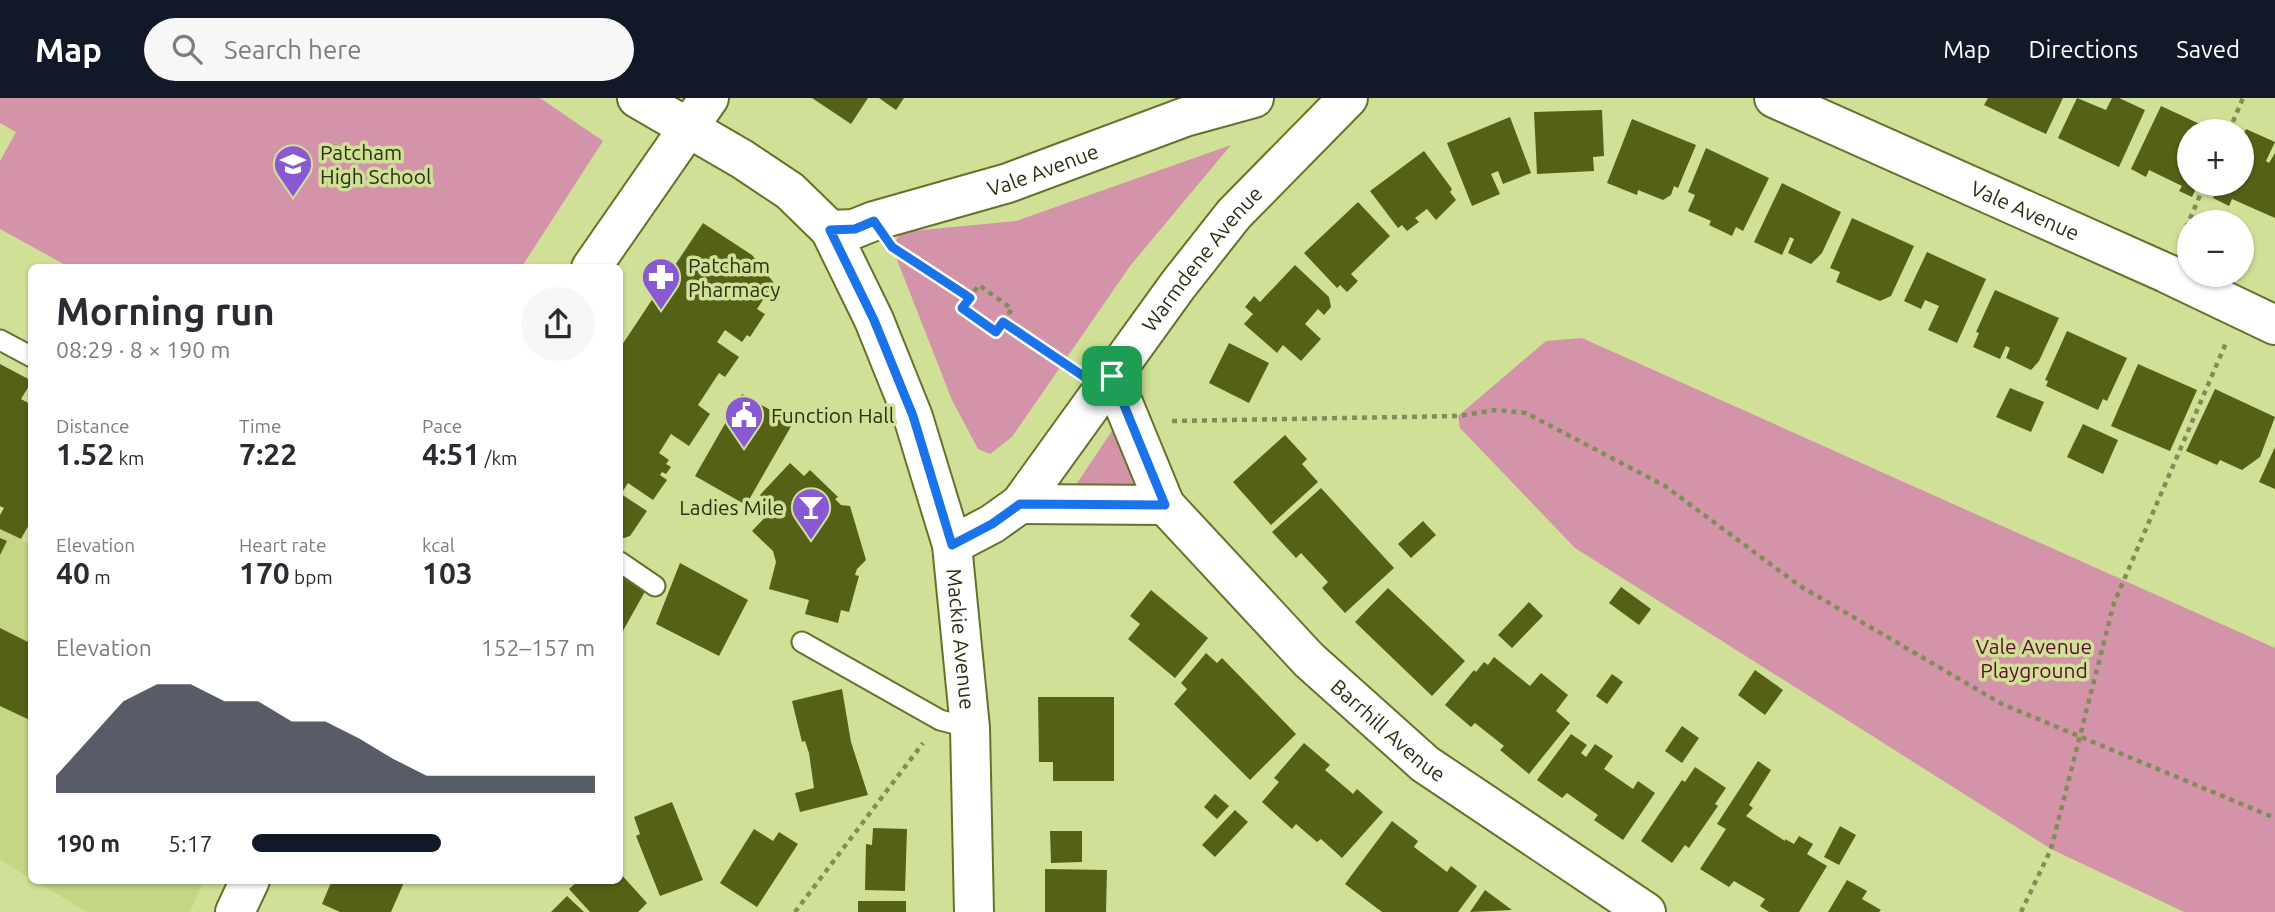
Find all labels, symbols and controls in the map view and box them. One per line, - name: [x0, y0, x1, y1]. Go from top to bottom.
- search box: [144, 18, 634, 81]
- icon: search: [168, 30, 206, 68]
- text: Map: [35, 31, 102, 68]
- text: Search here: [224, 35, 362, 64]
- text: Map: [1943, 36, 1990, 63]
- text: Directions: [2028, 36, 2138, 63]
- text: Saved: [2176, 36, 2240, 63]
- map controls: [2177, 119, 2254, 287]
- button: +: [2177, 119, 2254, 196]
- street label: Vale Avenue: [984, 138, 1102, 200]
- place label: Patcham High School: [320, 140, 431, 188]
- school or university icon: Patcham High School: [272, 143, 314, 198]
- street label: Vale Avenue: [1967, 175, 2083, 245]
- street label: Warmdene Avenue: [1137, 181, 1267, 336]
- button: −: [2177, 210, 2254, 287]
- place label: Patcham Pharmacy: [688, 253, 780, 301]
- pharmacy icon: Patcham Pharmacy: [640, 256, 682, 311]
- button: share: [521, 287, 595, 361]
- text: Morning run: [56, 290, 275, 332]
- text: 08:29 · 8 × 190 m: [56, 337, 230, 362]
- pin: [1082, 346, 1142, 406]
- icon: arrive: [1093, 357, 1131, 395]
- public building icon: Function Hall: [723, 394, 765, 449]
- place label: Function Hall: [771, 403, 894, 427]
- text: Distance: [56, 415, 130, 437]
- text: Time: [239, 415, 281, 437]
- text: Pace: [422, 415, 462, 437]
- text: 1.52: [56, 437, 114, 471]
- text: 7:22: [239, 437, 297, 471]
- text: 4:51: [422, 437, 480, 471]
- text: km: [114, 447, 144, 469]
- text: /km: [480, 447, 518, 469]
- bar icon: Ladies Mile: [790, 486, 832, 541]
- place label: Ladies Mile: [679, 495, 784, 519]
- text: Elevation: [56, 534, 135, 556]
- text: Heart rate: [239, 534, 326, 556]
- text: kcal: [422, 534, 455, 556]
- text: 40: [56, 556, 90, 590]
- text: 170: [239, 556, 290, 590]
- text: 103: [422, 556, 473, 590]
- text: m: [90, 566, 111, 588]
- text: bpm: [290, 566, 333, 588]
- street label: Mackie Avenue: [942, 567, 980, 711]
- park label: Vale Avenue Playground: [1976, 634, 2092, 682]
- text: Elevation: [56, 635, 152, 660]
- text: 152–157 m: [481, 635, 595, 660]
- street label: Barrhill Avenue: [1326, 674, 1450, 786]
- text: 190 m: [56, 831, 120, 856]
- text: 5:17: [168, 831, 213, 856]

